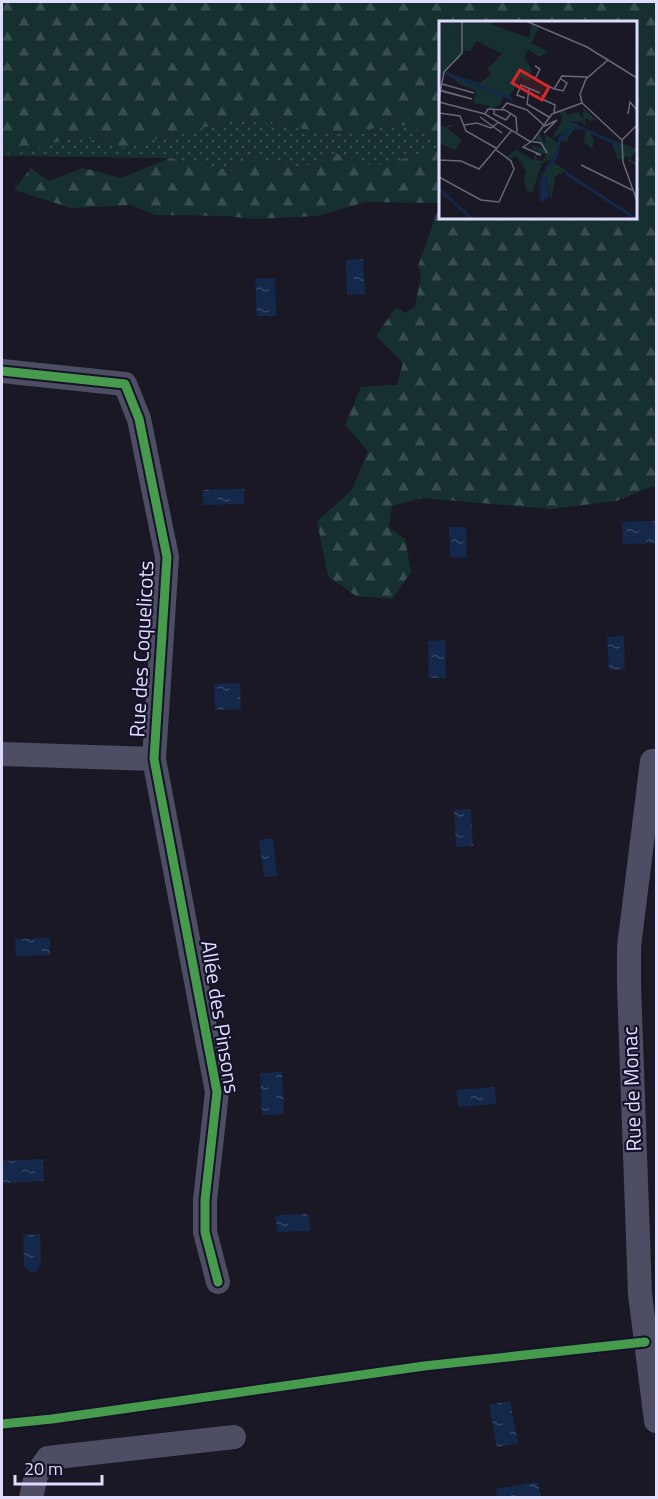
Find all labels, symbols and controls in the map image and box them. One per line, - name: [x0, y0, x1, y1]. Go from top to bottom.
- inset map: [439, 21, 637, 219]
- street label: Rue des Coquelicots: [120, 560, 162, 738]
- street label: Allée des Pinsons: [193, 938, 249, 1096]
- street label: Rue de Monac: [613, 1026, 649, 1152]
- scale bar: [15, 1448, 102, 1486]
- text: 20 m: [24, 1455, 63, 1482]

